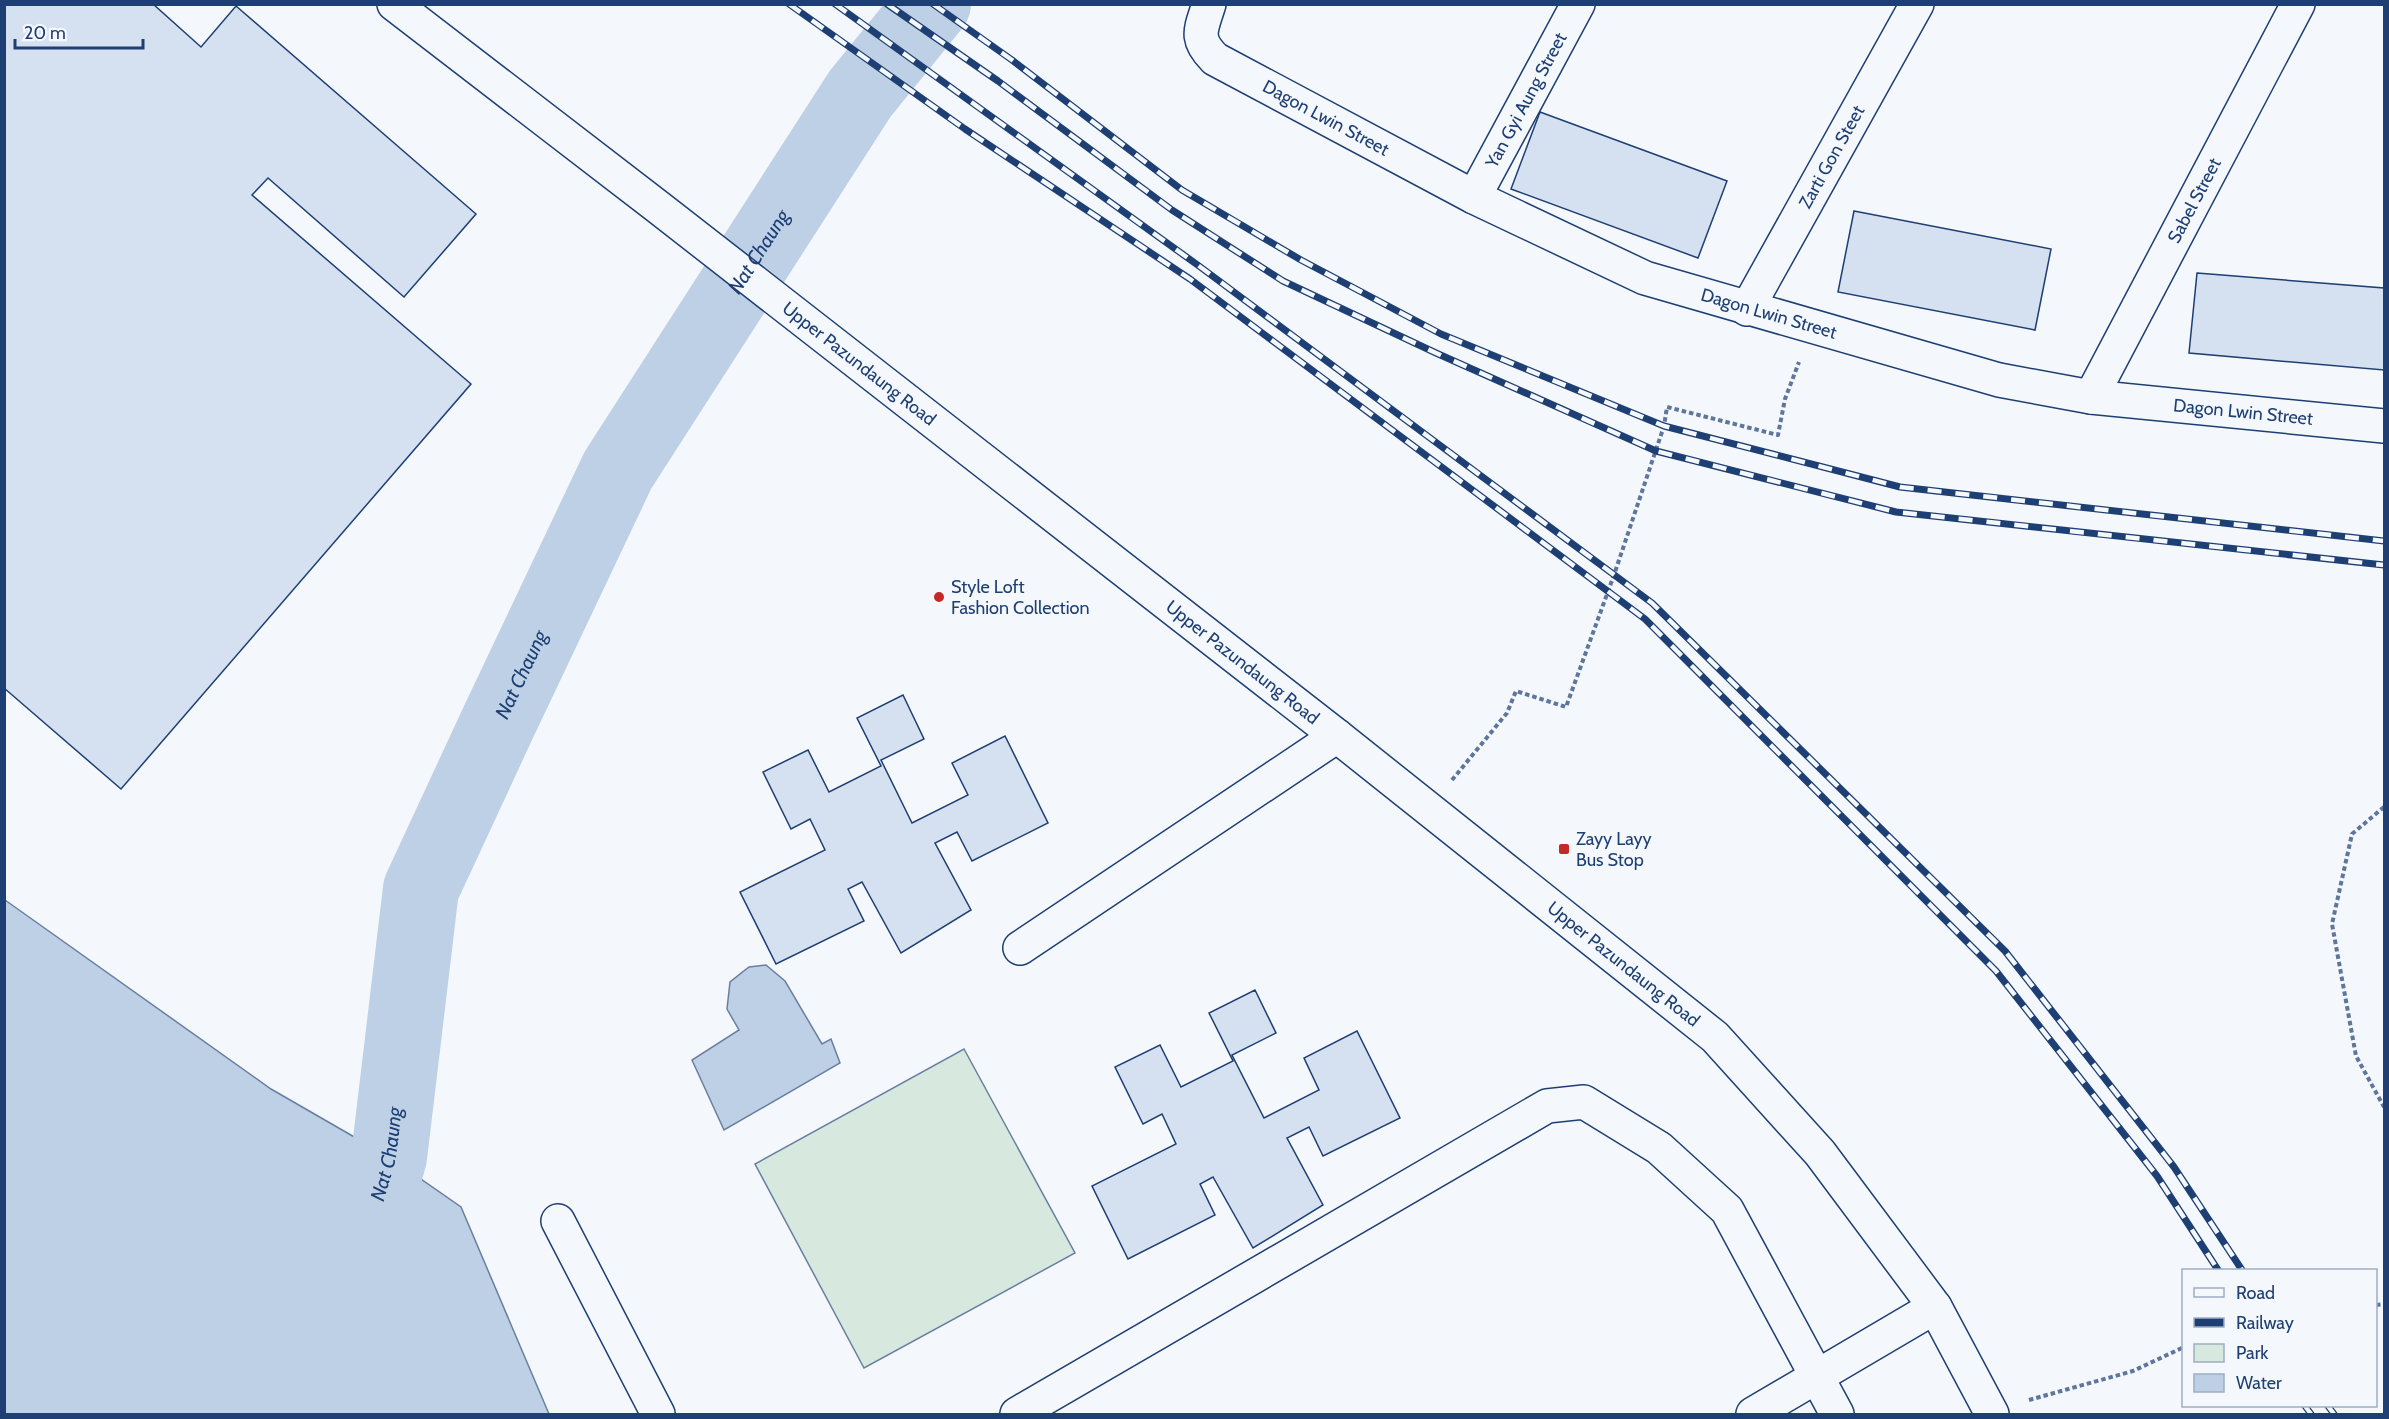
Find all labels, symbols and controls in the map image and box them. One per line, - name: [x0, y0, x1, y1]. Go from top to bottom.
- scale bar: [15, 12, 142, 50]
- text: 20 m: [24, 22, 66, 44]
- street label: Yan Gyi Aung Street: [1480, 29, 1572, 172]
- street label: Dagon Lwin Street: [1259, 75, 1393, 161]
- street label: Zarti Gon Steet: [1794, 102, 1869, 213]
- street label: Sabel Street: [2163, 154, 2226, 247]
- water label: Nat Chaung: [723, 204, 795, 298]
- street label: Dagon Lwin Street: [1698, 284, 1839, 344]
- street label: Upper Pazundaung Road: [778, 297, 940, 430]
- street label: Dagon Lwin Street: [2172, 394, 2314, 430]
- place label: Style Loft Fashion Collection: [951, 576, 1089, 619]
- marker: Style Loft Fashion Collection: [932, 590, 946, 604]
- street label: Upper Pazundaung Road: [1161, 596, 1324, 729]
- water label: Nat Chaung: [490, 626, 553, 723]
- place label: Zayy Layy Bus Stop: [1576, 828, 1652, 871]
- marker: Zayy Layy Bus Stop: [1557, 842, 1571, 856]
- street label: Upper Pazundaung Road: [1543, 897, 1704, 1032]
- water label: Nat Chaung: [365, 1105, 407, 1204]
- legend: [2182, 1269, 2377, 1407]
- text: Road: [2236, 1282, 2275, 1304]
- text: Railway: [2236, 1312, 2294, 1334]
- text: Park: [2236, 1342, 2269, 1364]
- text: Water: [2236, 1372, 2282, 1394]

